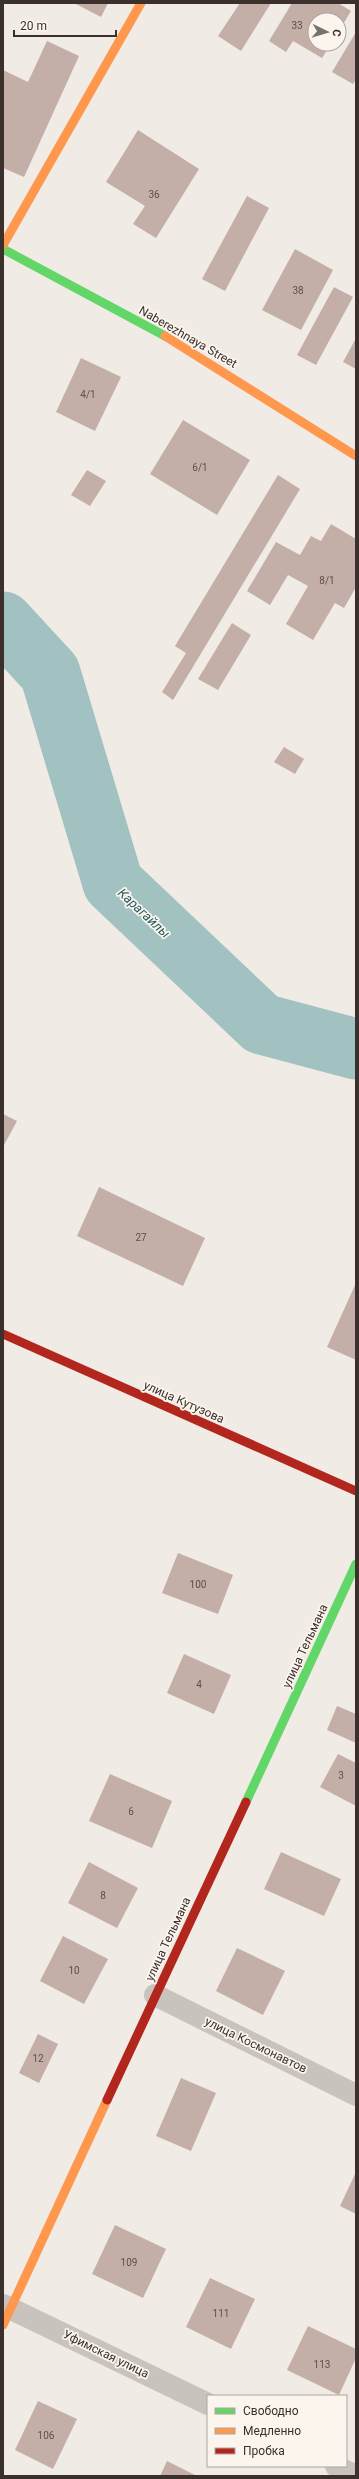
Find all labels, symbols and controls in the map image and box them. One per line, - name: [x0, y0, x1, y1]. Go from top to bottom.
- scale bar: [14, 12, 116, 38]
- north arrow: [307, 12, 347, 52]
- text: 20 m: [20, 19, 47, 33]
- house number: 33: [291, 20, 303, 31]
- text: С: [330, 29, 343, 37]
- house number: 36: [148, 189, 160, 200]
- house number: 38: [292, 285, 304, 296]
- street label: Naberezhnaya Street: [136, 303, 240, 371]
- house number: 4/1: [80, 389, 96, 400]
- house number: 6/1: [192, 462, 208, 473]
- house number: 8/1: [319, 575, 335, 586]
- water label: Карагайлы: [115, 885, 173, 941]
- house number: 27: [135, 1232, 147, 1243]
- street label: улица Кутузова: [141, 1378, 227, 1426]
- house number: 100: [190, 1579, 207, 1590]
- street label: улица Тельмана: [279, 1602, 331, 1690]
- house number: 4: [196, 1679, 202, 1690]
- house number: 3: [338, 1770, 344, 1781]
- house number: 6: [128, 1806, 134, 1817]
- house number: 8: [100, 1890, 106, 1901]
- street label: улица Тельмана: [142, 1895, 194, 1983]
- house number: 10: [68, 1965, 80, 1976]
- street label: улица Космонавтов: [203, 2014, 309, 2076]
- house number: 12: [32, 2053, 44, 2064]
- house number: 109: [121, 2257, 137, 2268]
- house number: 111: [213, 2308, 229, 2319]
- street label: Уфимская улица: [61, 2327, 151, 2381]
- house number: 113: [314, 2359, 330, 2370]
- legend: [207, 2395, 347, 2467]
- text: Свободно: [243, 2404, 299, 2418]
- text: Медленно: [243, 2424, 301, 2438]
- house number: 106: [38, 2430, 55, 2441]
- text: Пробка: [243, 2444, 285, 2458]

